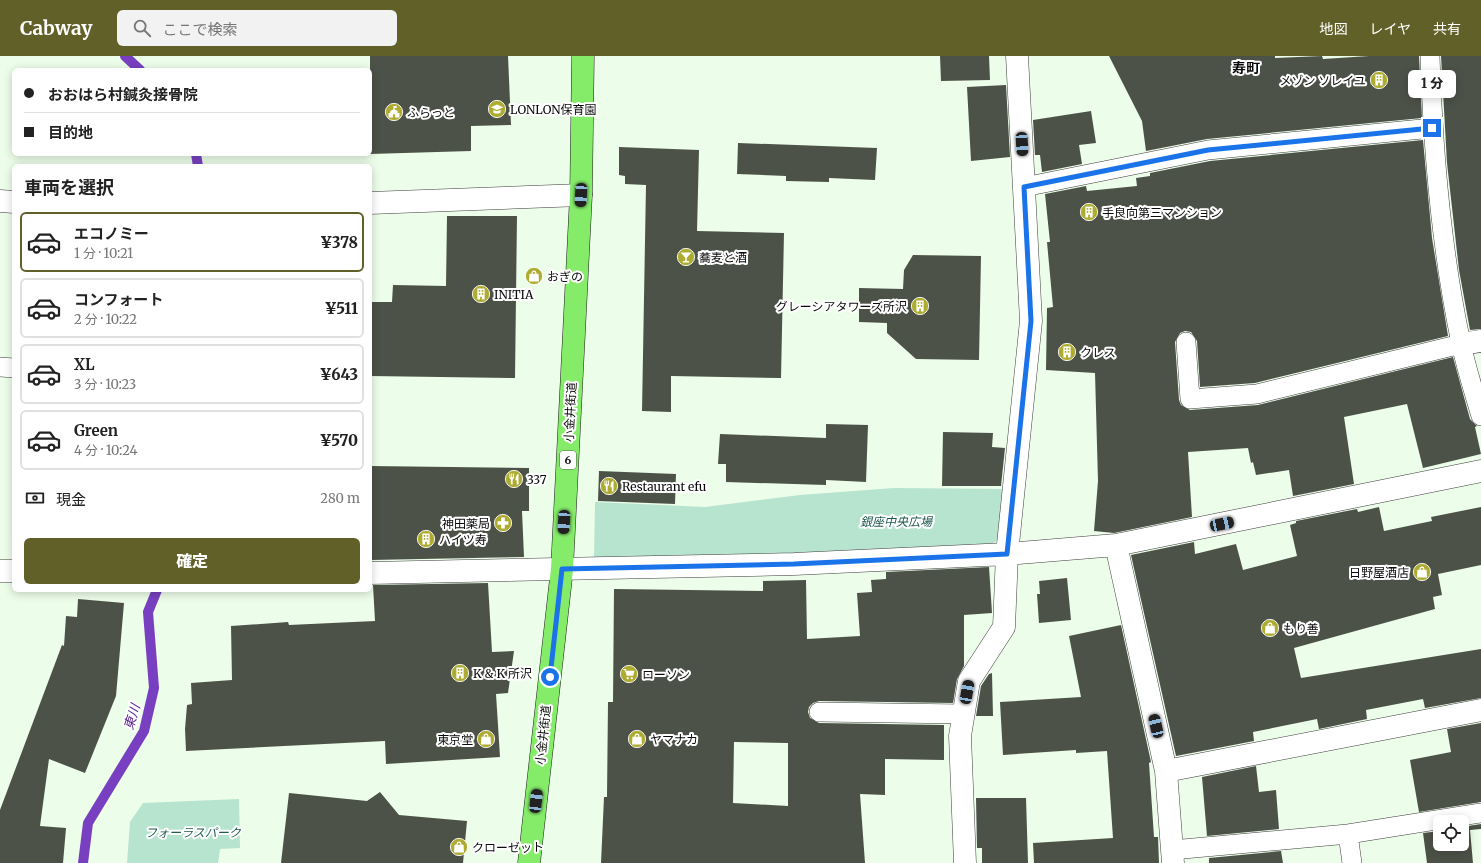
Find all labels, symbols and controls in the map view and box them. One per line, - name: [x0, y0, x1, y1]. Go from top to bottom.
- search box: [117, 10, 397, 46]
- text: Cabway: [20, 16, 93, 40]
- icon: search: [131, 17, 153, 39]
- text: ここで検索: [163, 20, 238, 39]
- text: 地図: [1319, 20, 1347, 38]
- text: レイヤ: [1369, 20, 1411, 38]
- text: 共有: [1433, 20, 1461, 38]
- district label: 寿町: [1232, 59, 1260, 77]
- building icon: メゾン ソレイユ: [1369, 70, 1389, 90]
- callout: 1 分: [1408, 70, 1456, 98]
- place label: メゾン ソレイユ: [1279, 73, 1366, 88]
- text: 1 分: [1421, 75, 1443, 92]
- text: おおはら村鍼灸接骨院: [48, 85, 198, 104]
- school or university icon: LONLON保育園: [487, 99, 507, 119]
- public building icon: ふらっと: [384, 102, 404, 122]
- place label: LONLON保育園: [510, 102, 597, 117]
- place label: ふらっと: [407, 105, 455, 120]
- route end: [1423, 119, 1441, 137]
- text: 目的地: [48, 123, 93, 142]
- car: [1015, 132, 1029, 156]
- text: 車両を選択: [24, 176, 114, 199]
- car: [574, 183, 588, 207]
- building icon: 手良向第三マンション: [1079, 202, 1099, 222]
- place label: 手良向第三マンション: [1102, 205, 1222, 220]
- icon: car: [26, 224, 62, 260]
- text: エコノミー: [74, 224, 149, 243]
- text: ¥378: [320, 233, 358, 252]
- text: 1 分 · 10:21: [74, 245, 133, 262]
- bar icon: 蕎麦と酒: [676, 247, 696, 267]
- place label: 蕎麦と酒: [699, 250, 747, 265]
- shop icon: おぎの: [524, 266, 544, 286]
- place label: おぎの: [547, 269, 583, 284]
- building icon: INITIA: [471, 284, 491, 304]
- place label: INITIA: [494, 287, 534, 302]
- icon: car: [26, 290, 62, 326]
- text: コンフォート: [74, 290, 164, 309]
- building icon: グレーシアタワーズ所沢: [910, 296, 930, 316]
- text: ¥511: [325, 299, 358, 318]
- place label: グレーシアタワーズ所沢: [776, 299, 907, 314]
- text: 2 分 · 10:22: [74, 311, 137, 328]
- building icon: クレス: [1057, 342, 1077, 362]
- place label: クレス: [1080, 345, 1116, 360]
- text: XL: [74, 355, 95, 374]
- icon: car: [26, 356, 62, 392]
- text: ¥643: [320, 365, 358, 384]
- text: 3 分 · 10:23: [74, 376, 136, 393]
- street label: 小金井街道: [561, 382, 579, 442]
- text: Green: [74, 421, 118, 440]
- icon: car: [26, 422, 62, 458]
- text: ¥570: [320, 431, 358, 450]
- text: 4 分 · 10:24: [74, 442, 137, 459]
- road number: 6: [560, 451, 576, 469]
- restaurant icon: 337: [504, 469, 524, 489]
- place label: 337: [527, 472, 547, 487]
- restaurant icon: Restaurant efu: [599, 476, 619, 496]
- place label: Restaurant efu: [622, 479, 707, 494]
- icon: cash: [24, 487, 46, 509]
- text: 現金: [56, 490, 86, 509]
- text: 280 m: [320, 490, 360, 507]
- car: [557, 510, 571, 534]
- pharmacy icon: 神田薬局: [493, 513, 513, 533]
- park label: 銀座中央広場: [860, 514, 934, 529]
- place label: 神田薬局: [442, 516, 490, 531]
- car: [1209, 516, 1235, 532]
- building icon: ハイツ寿: [416, 529, 436, 549]
- place label: ハイツ寿: [439, 532, 487, 547]
- button: 確定: [24, 538, 360, 584]
- shop icon: 日野屋酒店: [1412, 562, 1432, 582]
- place label: 日野屋酒店: [1349, 565, 1409, 580]
- shop icon: もり善: [1260, 618, 1280, 638]
- place label: もり善: [1283, 621, 1319, 636]
- building icon: K & K 所沢: [450, 663, 470, 683]
- supermarket icon: ローソン: [619, 664, 639, 684]
- place label: K & K 所沢: [473, 666, 532, 681]
- place label: ローソン: [642, 667, 690, 682]
- route start: [541, 668, 559, 686]
- car: [959, 679, 975, 705]
- water label: 東川: [120, 700, 145, 732]
- street label: 小金井街道: [532, 704, 554, 766]
- car: [1147, 713, 1165, 739]
- shop icon: 東京堂: [476, 729, 496, 749]
- shop icon: ヤマナカ: [627, 729, 647, 749]
- place label: 東京堂: [437, 732, 473, 747]
- place label: ヤマナカ: [650, 732, 698, 747]
- car: [529, 788, 543, 814]
- map controls: [1433, 815, 1469, 851]
- button: locate: [1433, 815, 1469, 851]
- park label: フォーラスパーク: [145, 825, 242, 840]
- shop icon: クローゼット: [449, 837, 469, 857]
- place label: クローゼット: [472, 840, 544, 855]

